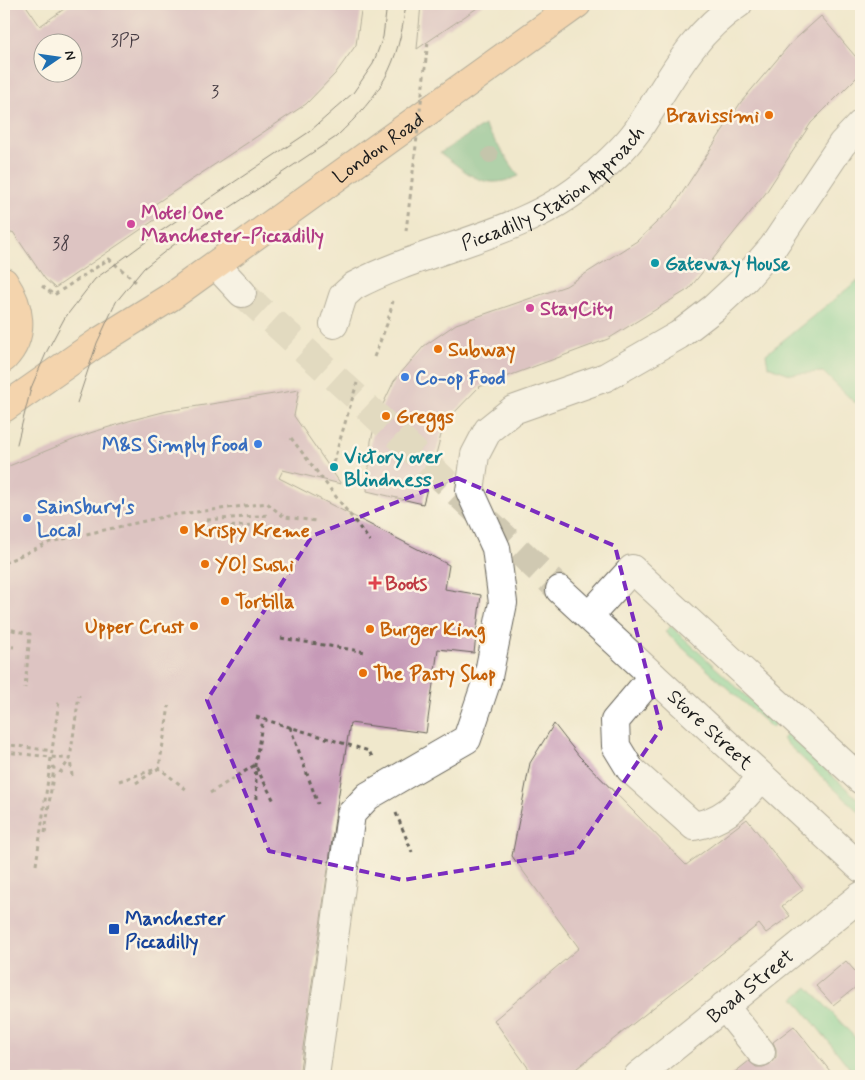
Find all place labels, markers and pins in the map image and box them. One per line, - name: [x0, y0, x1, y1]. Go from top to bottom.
- place label: Bravissimi: [666, 103, 759, 130]
- marker: Bravissimi: [763, 109, 775, 121]
- place label: Motel One Manchester-Piccadilly: [141, 200, 324, 250]
- marker: Motel One Manchester-Piccadilly: [125, 218, 137, 230]
- place label: Gateway House: [665, 251, 791, 278]
- marker: Gateway House: [649, 257, 661, 269]
- place label: StayCity: [540, 296, 613, 323]
- marker: StayCity: [524, 302, 536, 314]
- place label: Subway: [448, 337, 515, 364]
- marker: Subway: [432, 343, 444, 355]
- place label: Co-op Food: [415, 365, 506, 392]
- marker: Co-op Food: [399, 371, 411, 383]
- place label: Greggs: [396, 404, 454, 433]
- marker: Greggs: [380, 410, 392, 422]
- place label: M&S Simply Food: [102, 432, 248, 459]
- marker: M&S Simply Food: [252, 438, 264, 450]
- place label: Victory over Blindness: [344, 444, 443, 494]
- marker: Victory over Blindness: [328, 461, 340, 473]
- place label: Sainsbury's Local: [37, 494, 134, 544]
- marker: Sainsbury's Local: [21, 512, 33, 524]
- place label: Krispy Kreme: [194, 518, 310, 545]
- marker: Krispy Kreme: [178, 524, 190, 536]
- place label: YO! Sushi: [215, 552, 294, 579]
- marker: YO! Sushi: [199, 558, 211, 570]
- place label: Boots: [385, 571, 427, 598]
- marker: Boots: [369, 577, 381, 589]
- place label: Tortilla: [235, 589, 294, 616]
- marker: Tortilla: [219, 595, 231, 607]
- place label: Upper Crust: [85, 614, 184, 641]
- place label: Burger King: [380, 617, 486, 646]
- marker: Upper Crust: [188, 620, 200, 632]
- marker: Burger King: [364, 623, 376, 635]
- place label: The Pasty Shop: [373, 661, 496, 688]
- marker: The Pasty Shop: [357, 667, 369, 679]
- place label: Manchester Piccadilly: [125, 906, 226, 956]
- marker: Manchester Piccadilly: [107, 922, 121, 936]

